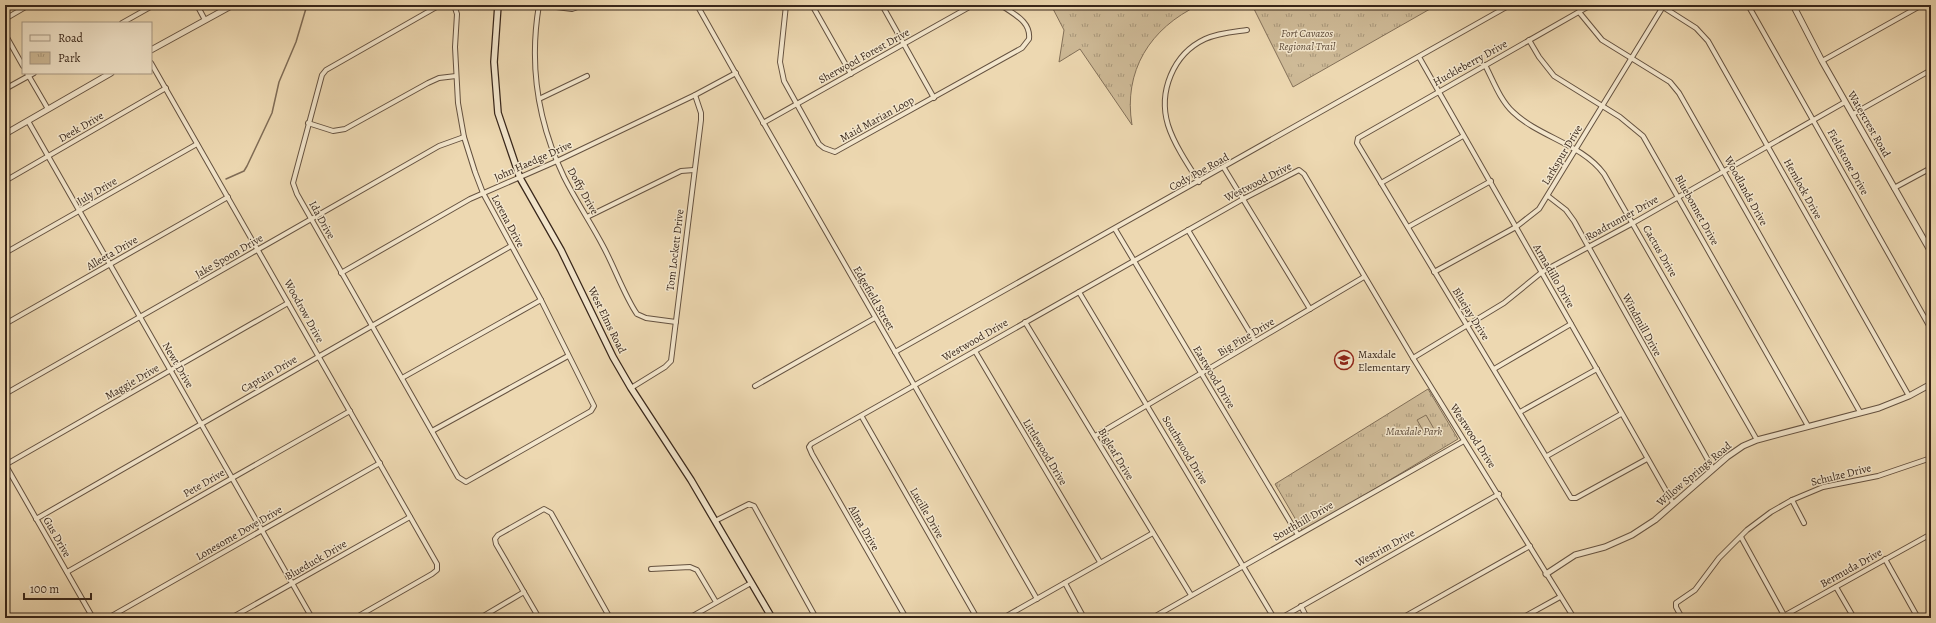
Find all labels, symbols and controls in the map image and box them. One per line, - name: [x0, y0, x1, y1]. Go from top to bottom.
- legend: [22, 22, 152, 74]
- street label: Sherwood Forest Drive: [816, 25, 912, 87]
- park label: Fort Cavazos Regional Trail: [1278, 26, 1336, 54]
- text: Road: [58, 30, 84, 46]
- street label: Huckleberry Drive: [1430, 36, 1510, 90]
- text: Park: [58, 50, 81, 66]
- street label: Watercrest Road: [1844, 87, 1894, 160]
- street label: Maid Marian Loop: [837, 92, 917, 146]
- street label: Deek Drive: [56, 108, 106, 146]
- street label: Larkspur Drive: [1538, 122, 1586, 188]
- street label: Fieldstone Drive: [1824, 126, 1872, 198]
- street label: John Haedge Drive: [492, 137, 575, 185]
- street label: Cody Poe Road: [1166, 149, 1232, 195]
- street label: Woodlands Drive: [1720, 153, 1771, 229]
- street label: Hemlock Drive: [1780, 156, 1826, 222]
- street label: Westwood Drive: [1221, 159, 1294, 206]
- street label: Doffy Drive: [564, 165, 602, 217]
- street label: Bluebonnet Drive: [1671, 172, 1723, 248]
- street label: July Drive: [74, 174, 120, 208]
- street label: Lorena Drive: [488, 192, 528, 250]
- street label: Roadrunner Drive: [1583, 192, 1661, 244]
- street label: Ida Drive: [305, 198, 339, 242]
- street label: Tom Lockett Drive: [663, 208, 687, 292]
- street label: Cactus Drive: [1639, 222, 1681, 280]
- street label: Jake Spoon Drive: [192, 230, 266, 282]
- street label: Alleeta Drive: [83, 232, 141, 274]
- street label: Armadillo Drive: [1529, 240, 1578, 311]
- street label: Edgefield Street: [850, 263, 899, 333]
- street label: Woodrow Drive: [280, 276, 328, 345]
- street label: West Elms Road: [584, 283, 630, 356]
- street label: Bluejay Drive: [1449, 285, 1493, 343]
- street label: Windmill Drive: [1618, 290, 1665, 359]
- street label: Big Pine Drive: [1215, 314, 1277, 360]
- street label: Westwood Drive: [938, 315, 1011, 365]
- street label: Newt Drive: [159, 339, 197, 391]
- street label: Eastwood Drive: [1189, 343, 1239, 411]
- place label: Maxdale Elementary: [1358, 347, 1410, 375]
- school or university icon: Maxdale Elementary: [1333, 349, 1355, 371]
- street label: Captain Drive: [238, 352, 300, 396]
- street label: Maggie Drive: [102, 360, 162, 404]
- street label: Westwood Drive: [1446, 400, 1499, 471]
- street label: Southwood Drive: [1159, 413, 1211, 487]
- street label: Littlewood Drive: [1019, 416, 1071, 488]
- park label: Maxdale Park: [1386, 424, 1442, 439]
- street label: Bigleaf Drive: [1095, 425, 1137, 483]
- street label: Willow Springs Road: [1653, 438, 1735, 510]
- street label: Schulze Drive: [1809, 460, 1873, 490]
- street label: Pete Drive: [180, 465, 228, 501]
- street label: Lucille Drive: [906, 485, 948, 541]
- street label: Southhill Drive: [1270, 498, 1336, 544]
- street label: Lonesome Dove Drive: [193, 502, 285, 564]
- street label: Alma Drive: [844, 502, 883, 553]
- street label: Gus Drive: [39, 514, 75, 560]
- street label: Westrim Drive: [1352, 525, 1417, 571]
- street label: Blueduck Drive: [282, 536, 350, 584]
- street label: Bermuda Drive: [1817, 545, 1885, 591]
- scale bar: [24, 575, 91, 601]
- text: 100 m: [30, 581, 59, 597]

